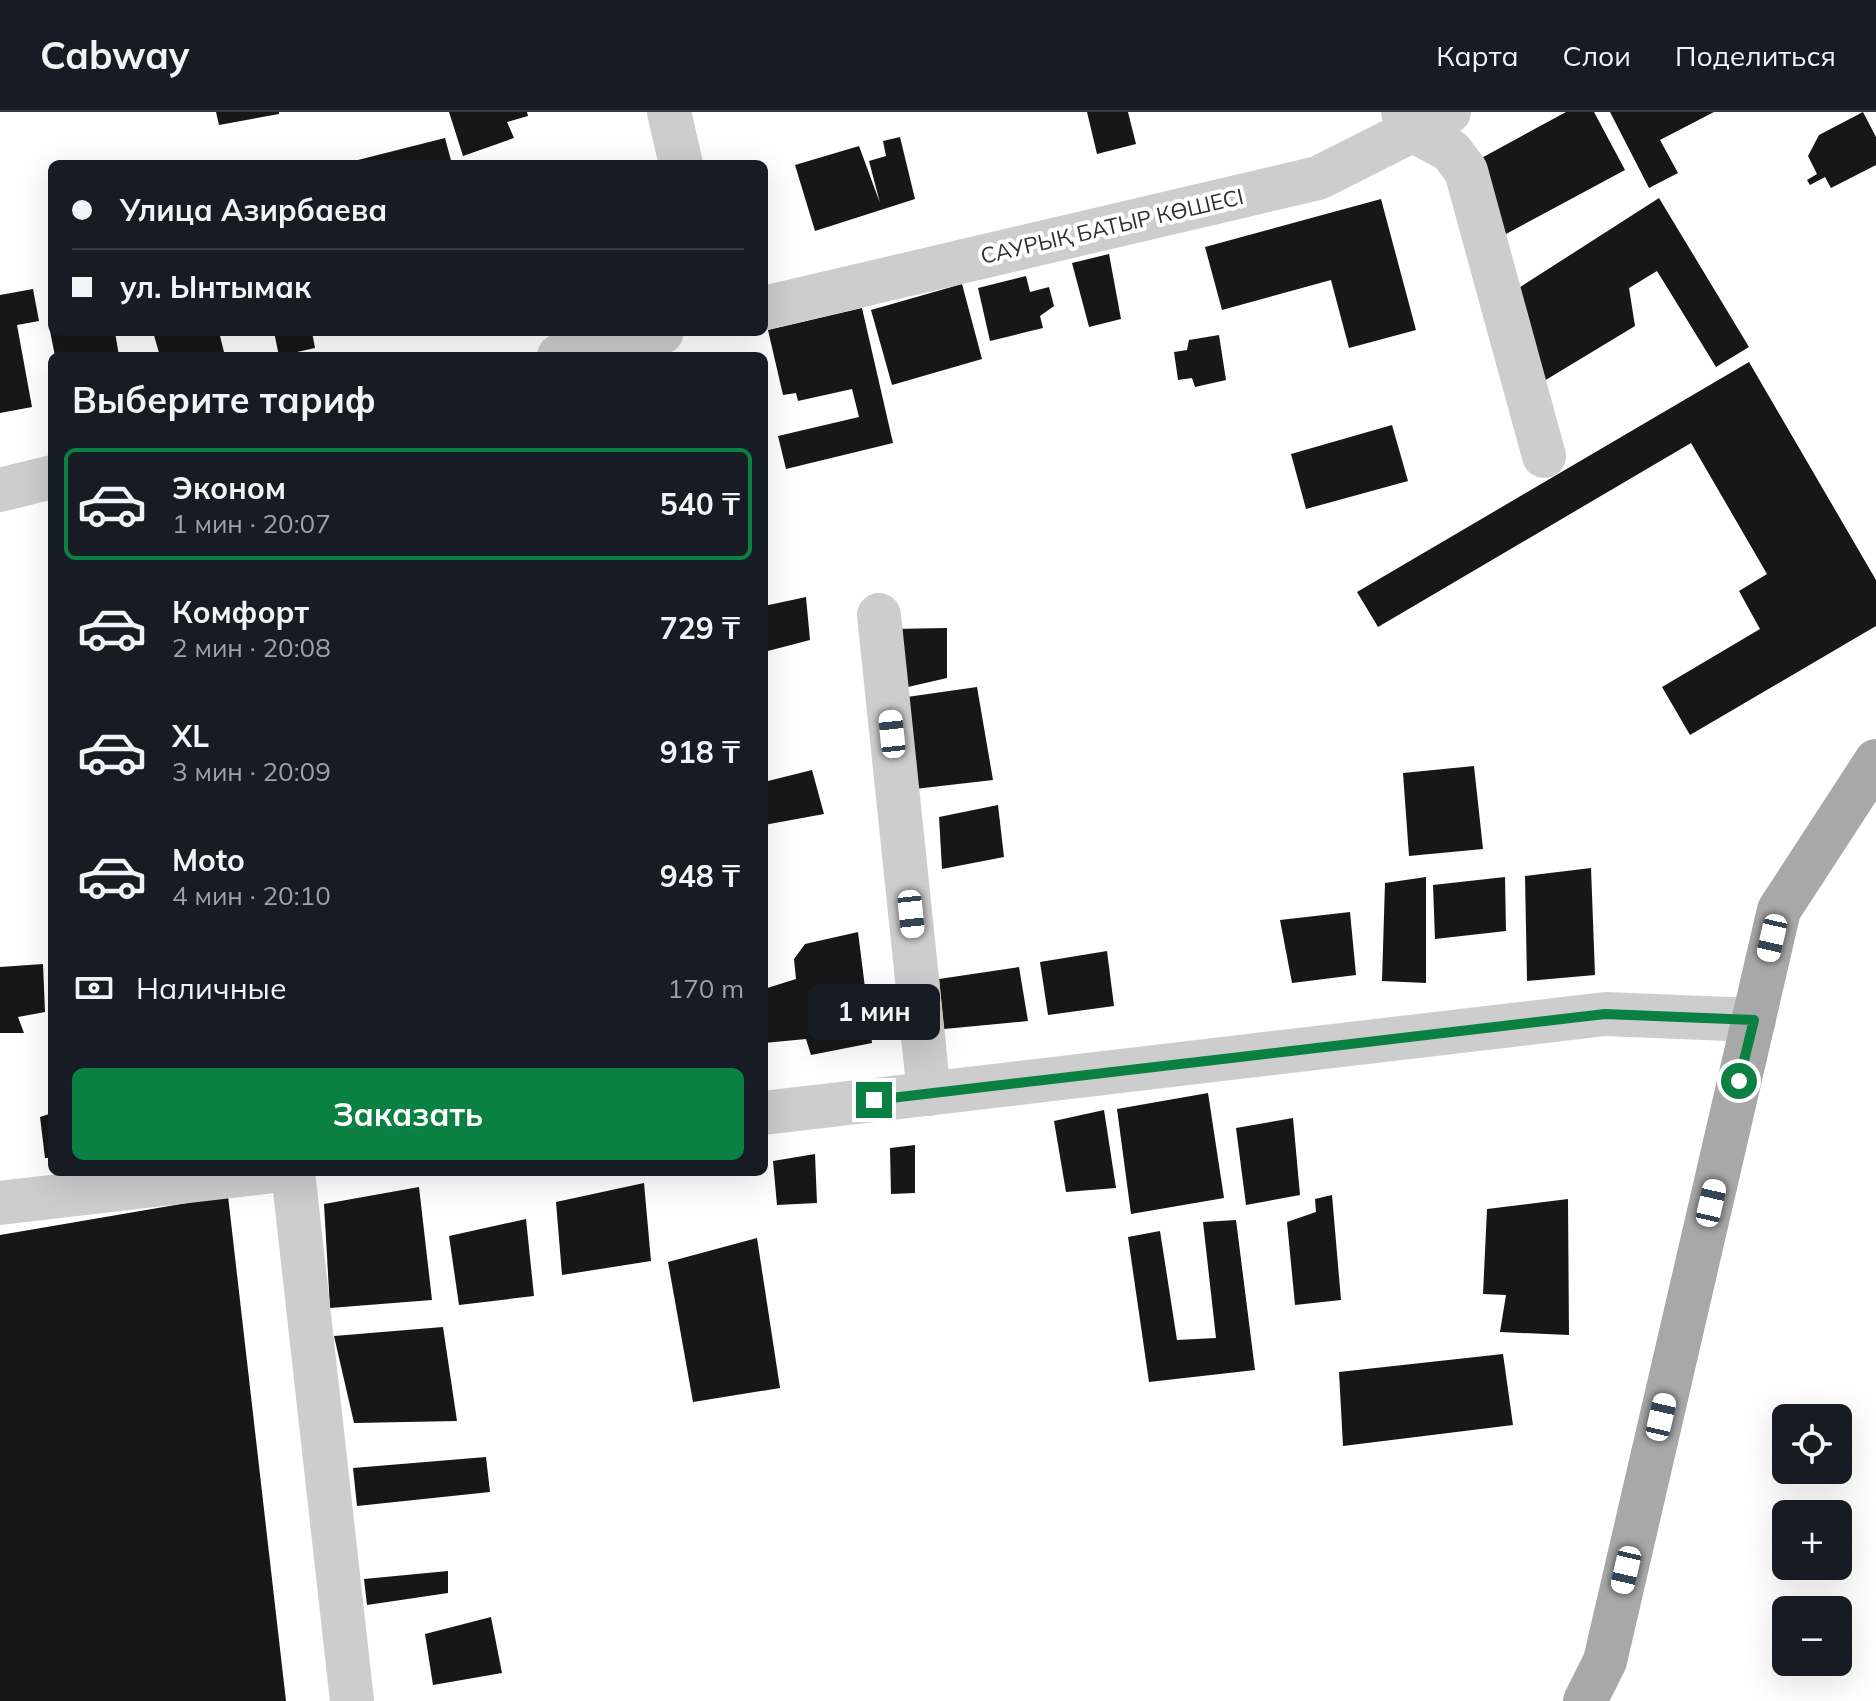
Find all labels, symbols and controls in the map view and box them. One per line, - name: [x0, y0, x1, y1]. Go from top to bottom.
- text: Cabway: [40, 31, 189, 79]
- text: Карта: [1436, 38, 1519, 73]
- text: Слои: [1563, 38, 1631, 73]
- text: Поделиться: [1675, 38, 1836, 73]
- street label: САУРЫҚ БАТЫР КӨШЕСІ: [978, 182, 1246, 270]
- text: Улица Азирбаева: [120, 191, 387, 229]
- text: ул. Ынтымак: [120, 268, 311, 306]
- text: Выберите тариф: [72, 377, 376, 422]
- icon: car: [76, 468, 148, 540]
- text: Эконом: [172, 469, 286, 507]
- text: 540 ₸: [660, 485, 740, 523]
- text: 1 мин · 20:07: [172, 507, 331, 540]
- icon: car: [76, 592, 148, 664]
- text: Комфорт: [172, 593, 309, 631]
- text: 729 ₸: [660, 609, 740, 647]
- text: 2 мин · 20:08: [172, 631, 331, 664]
- car: [878, 709, 906, 759]
- icon: car: [76, 716, 148, 788]
- text: XL: [172, 717, 209, 755]
- text: 918 ₸: [660, 733, 740, 771]
- text: 3 мин · 20:09: [172, 755, 331, 788]
- icon: car: [76, 840, 148, 912]
- text: Moto: [172, 841, 245, 879]
- text: 948 ₸: [660, 857, 740, 895]
- text: 4 мин · 20:10: [172, 879, 331, 912]
- car: [897, 889, 925, 939]
- car: [1755, 912, 1789, 964]
- icon: cash: [72, 966, 116, 1010]
- text: Наличные: [136, 969, 287, 1007]
- text: 170 m: [668, 972, 744, 1005]
- callout: 1 мин: [808, 984, 940, 1040]
- text: 1 мин: [838, 995, 910, 1028]
- route start: [1721, 1063, 1757, 1099]
- button: Заказать: [72, 1068, 744, 1160]
- route end: [856, 1082, 892, 1118]
- car: [1694, 1177, 1728, 1229]
- car: [1644, 1391, 1678, 1443]
- map controls: [1772, 1404, 1852, 1676]
- button: locate: [1772, 1404, 1852, 1484]
- button: +: [1772, 1500, 1852, 1580]
- car: [1609, 1544, 1643, 1596]
- button: −: [1772, 1596, 1852, 1676]

